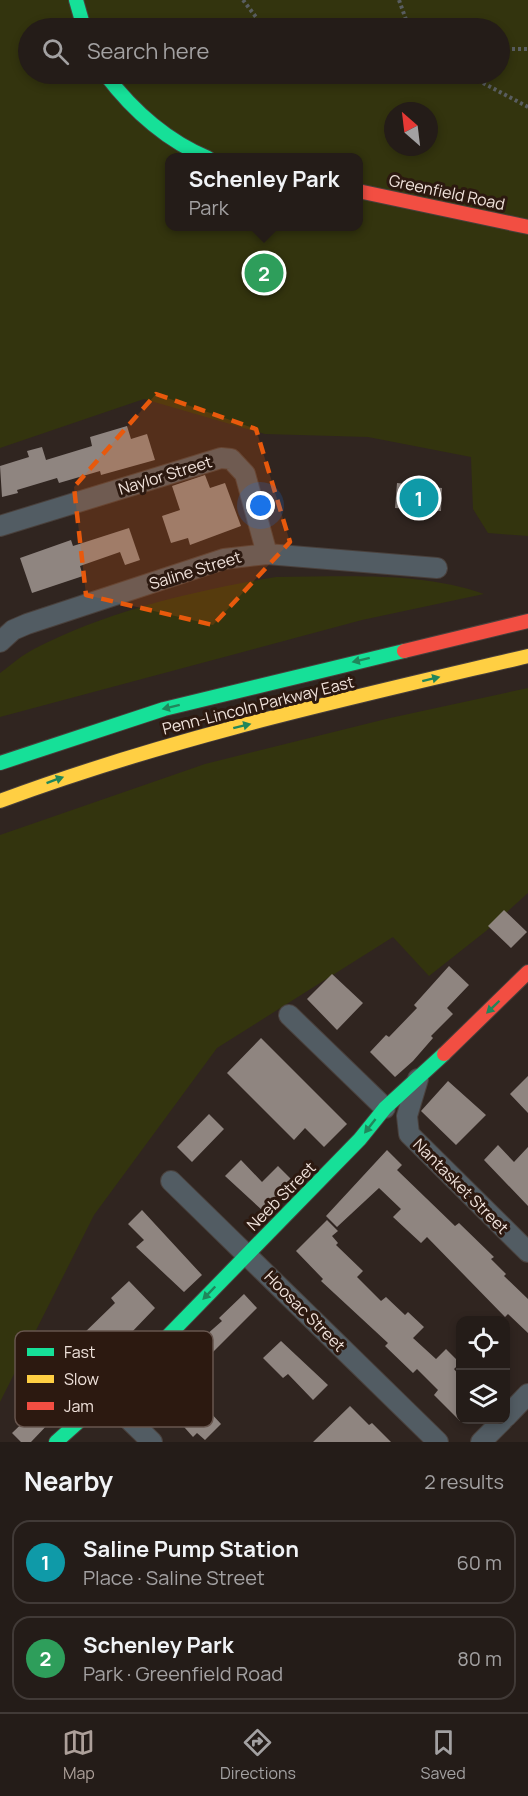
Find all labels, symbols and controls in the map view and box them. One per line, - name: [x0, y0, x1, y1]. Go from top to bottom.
- search box: [18, 18, 510, 84]
- icon: search: [39, 35, 72, 68]
- text: Search here: [87, 36, 209, 66]
- north arrow: [384, 102, 438, 156]
- popup: [165, 153, 363, 231]
- text: Schenley Park: [189, 164, 339, 194]
- street label: Greenfield Road: [387, 169, 507, 215]
- text: Park: [189, 194, 229, 221]
- pin: 2: [244, 250, 284, 296]
- street label: Naylor Street: [115, 450, 215, 500]
- pin: 1: [400, 476, 438, 520]
- your location: [246, 491, 275, 520]
- street label: Saline Street: [146, 546, 244, 594]
- one-way arrow: [351, 656, 370, 666]
- street label: Penn-Lincoln Parkway East: [160, 671, 356, 739]
- one-way arrow: [422, 674, 440, 684]
- one-way arrow: [162, 703, 180, 713]
- one-way arrow: [233, 721, 251, 731]
- one-way arrow: [46, 775, 64, 785]
- one-way arrow: [485, 1000, 500, 1014]
- one-way arrow: [364, 1118, 377, 1134]
- street label: Nantasket Street: [408, 1133, 514, 1239]
- street label: Neeb Street: [242, 1157, 320, 1235]
- street label: Hoosac Street: [260, 1266, 350, 1356]
- one-way arrow: [202, 1285, 216, 1300]
- map controls: [456, 1316, 510, 1424]
- button: locate: [456, 1316, 510, 1370]
- legend: [15, 1331, 213, 1427]
- text: Fast: [64, 1341, 95, 1363]
- text: Slow: [64, 1368, 99, 1390]
- button: layers: [456, 1370, 510, 1424]
- text: Jam: [64, 1395, 94, 1417]
- text: Nearby: [24, 1463, 113, 1499]
- text: 2 results: [424, 1468, 504, 1495]
- text: Saline Pump Station: [83, 1534, 299, 1564]
- text: 1: [41, 1549, 50, 1576]
- text: 60 m: [456, 1549, 502, 1576]
- text: Place · Saline Street: [83, 1564, 265, 1591]
- text: Schenley Park: [83, 1630, 234, 1660]
- text: 2: [40, 1645, 51, 1672]
- text: 80 m: [457, 1645, 502, 1672]
- text: Park · Greenfield Road: [83, 1660, 283, 1687]
- tab: Map: [62, 1726, 95, 1784]
- tab: Directions: [220, 1726, 296, 1784]
- tab: Saved: [421, 1726, 466, 1784]

